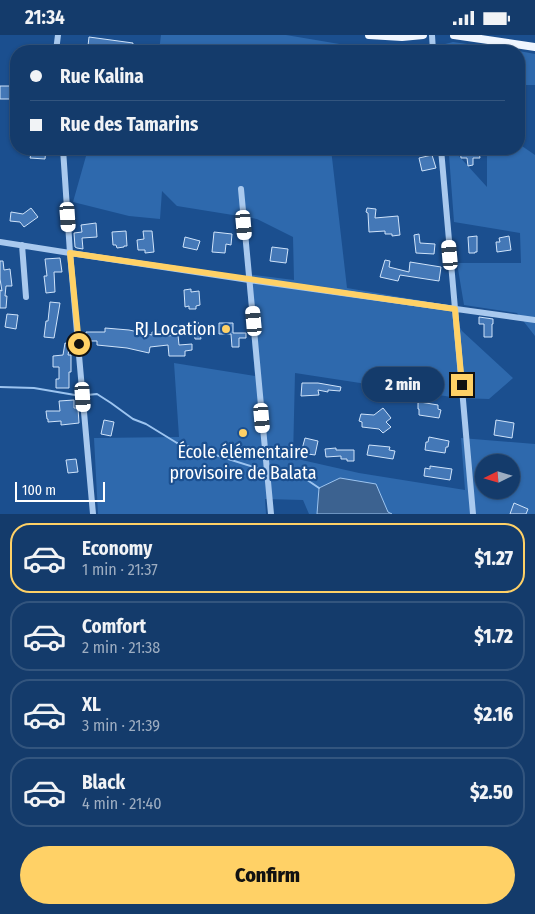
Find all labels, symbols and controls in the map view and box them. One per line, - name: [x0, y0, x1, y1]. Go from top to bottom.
- text: 21:34: [25, 6, 65, 29]
- text: Rue Kalina: [60, 65, 144, 88]
- text: Rue des Tamarins: [60, 113, 198, 136]
- car: [59, 202, 76, 232]
- car: [235, 209, 252, 241]
- car: [441, 239, 458, 271]
- car: [245, 305, 262, 337]
- place label: RJ Location: [134, 318, 216, 340]
- marker: RJ Location: [220, 323, 232, 335]
- route start: [68, 333, 90, 355]
- callout: 2 min: [362, 367, 444, 403]
- route end: [451, 374, 473, 396]
- text: 2 min: [385, 375, 421, 394]
- car: [74, 382, 91, 412]
- car: [253, 402, 270, 434]
- marker: École élémentaire provisoire de Balata: [237, 427, 249, 439]
- place label: École élémentaire provisoire de Balata: [169, 440, 317, 484]
- north arrow: [475, 454, 520, 499]
- map controls: [475, 454, 520, 499]
- scale bar: [15, 479, 105, 502]
- text: 100 m: [22, 482, 56, 499]
- icon: car: [22, 536, 67, 581]
- text: Economy: [82, 537, 152, 560]
- text: $1.27: [474, 547, 513, 570]
- text: 1 min · 21:37: [82, 560, 158, 579]
- icon: car: [22, 614, 67, 659]
- text: Comfort: [82, 615, 146, 638]
- text: $1.72: [474, 625, 513, 648]
- text: 2 min · 21:38: [82, 638, 160, 657]
- icon: car: [22, 692, 67, 737]
- text: XL: [82, 693, 101, 716]
- text: $2.16: [474, 703, 513, 726]
- text: 3 min · 21:39: [82, 716, 160, 735]
- icon: car: [22, 770, 67, 815]
- text: Black: [82, 771, 125, 794]
- text: $2.50: [470, 781, 513, 804]
- text: 4 min · 21:40: [82, 794, 162, 813]
- button: Confirm: [20, 846, 515, 904]

